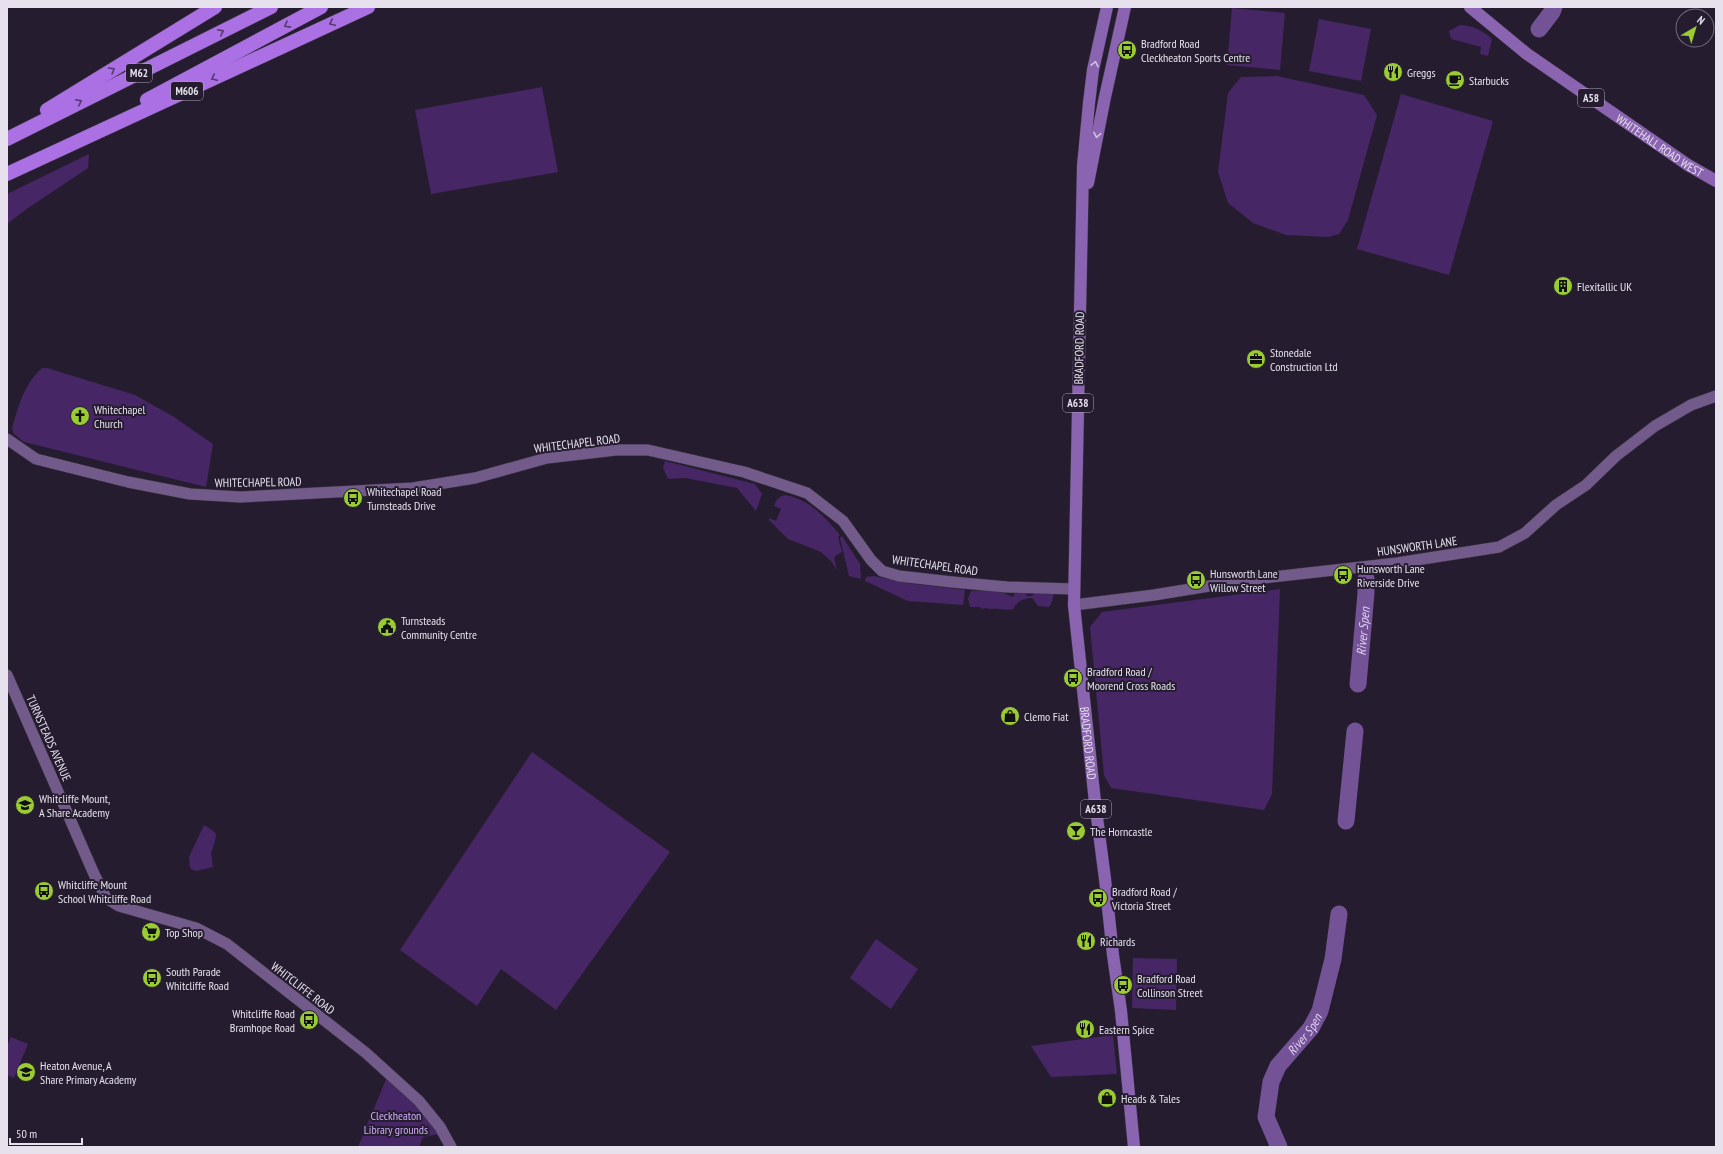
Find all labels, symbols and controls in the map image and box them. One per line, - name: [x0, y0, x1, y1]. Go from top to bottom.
- north arrow: [1675, 8, 1715, 48]
- text: N: [1695, 13, 1708, 27]
- one-way arrow: [329, 18, 337, 26]
- one-way arrow: [284, 21, 291, 28]
- one-way arrow: [217, 29, 224, 37]
- place label: Bradford Road Cleckheaton Sports Centre: [1141, 36, 1250, 65]
- bus stop icon: Bradford Road Cleckheaton Sports Centre: [1116, 39, 1138, 61]
- one-way arrow: [1090, 61, 1098, 67]
- restaurant icon: Greggs: [1382, 61, 1404, 83]
- road number: M62: [126, 64, 152, 82]
- place label: Greggs: [1407, 65, 1435, 80]
- one-way arrow: [108, 67, 115, 74]
- cafe icon: Starbucks: [1444, 69, 1466, 91]
- one-way arrow: [211, 73, 219, 81]
- place label: Starbucks: [1469, 73, 1509, 88]
- road number: M606: [171, 82, 203, 100]
- road number: A58: [1578, 89, 1604, 107]
- one-way arrow: [75, 100, 83, 107]
- street label: WHITEHALL ROAD WEST: [1613, 110, 1707, 180]
- one-way arrow: [1094, 132, 1102, 139]
- building icon: Flexitallic UK: [1552, 275, 1574, 297]
- place label: Flexitallic UK: [1577, 279, 1632, 294]
- street label: BRADFORD ROAD: [1071, 311, 1087, 385]
- place label: Stonedale Construction Ltd: [1270, 345, 1338, 374]
- office icon: Stonedale Construction Ltd: [1245, 348, 1267, 370]
- road number: A638: [1063, 394, 1093, 412]
- place label: Whitechapel Church: [94, 402, 146, 431]
- church icon: Whitechapel Church: [69, 405, 91, 427]
- street label: WHITECHAPEL ROAD: [533, 430, 621, 456]
- street label: WHITECHAPEL ROAD: [214, 474, 302, 490]
- place label: Whitechapel Road Turnsteads Drive: [367, 484, 441, 513]
- bus stop icon: Whitechapel Road Turnsteads Drive: [342, 487, 364, 509]
- street label: HUNSWORTH LANE: [1376, 533, 1458, 559]
- street label: WHITECHAPEL ROAD: [891, 552, 979, 578]
- place label: Hunsworth Lane Riverside Drive: [1357, 561, 1425, 590]
- bus stop icon: Hunsworth Lane Riverside Drive: [1332, 564, 1354, 586]
- place label: Hunsworth Lane Willow Street: [1210, 566, 1278, 595]
- bus stop icon: Hunsworth Lane Willow Street: [1185, 569, 1207, 591]
- water label: River Spen: [1352, 605, 1373, 656]
- place label: Turnsteads Community Centre: [401, 613, 477, 642]
- public building icon: Turnsteads Community Centre: [376, 616, 398, 638]
- place label: Bradford Road / Moorend Cross Roads: [1087, 664, 1175, 693]
- bus stop icon: Bradford Road / Moorend Cross Roads: [1062, 667, 1084, 689]
- street label: TURNSTEADS AVENUE: [23, 693, 75, 783]
- shop icon: Clemo Fiat: [999, 705, 1021, 727]
- street label: BRADFORD ROAD: [1077, 706, 1100, 780]
- place label: Clemo Fiat: [1024, 709, 1069, 724]
- place label: Whitcliffe Mount, A Share Academy: [39, 791, 110, 820]
- school or university icon: Whitcliffe Mount, A Share Academy: [14, 794, 36, 816]
- road number: A638: [1081, 800, 1111, 818]
- bar icon: The Horncastle: [1065, 820, 1087, 842]
- place label: The Horncastle: [1090, 824, 1153, 839]
- place label: Whitcliffe Mount School Whitcliffe Road: [58, 877, 151, 906]
- bus stop icon: Whitcliffe Mount School Whitcliffe Road: [33, 880, 55, 902]
- place label: Bradford Road / Victoria Street: [1111, 884, 1177, 913]
- bus stop icon: Bradford Road / Victoria Street: [1087, 887, 1109, 909]
- supermarket icon: Top Shop: [140, 921, 162, 943]
- place label: Top Shop: [165, 925, 203, 940]
- restaurant icon: Richards: [1075, 930, 1097, 952]
- place label: Richards: [1100, 934, 1135, 949]
- street label: WHITCLIFFE ROAD: [268, 958, 338, 1018]
- place label: South Parade Whitcliffe Road: [166, 964, 229, 993]
- bus stop icon: South Parade Whitcliffe Road: [141, 967, 163, 989]
- place label: Bradford Road Collinson Street: [1137, 971, 1203, 1000]
- bus stop icon: Bradford Road Collinson Street: [1112, 974, 1134, 996]
- place label: Whitcliffe Road Bramhope Road: [230, 1006, 295, 1035]
- bus stop icon: Whitcliffe Road Bramhope Road: [298, 1009, 320, 1031]
- water label: River Spen: [1283, 1009, 1326, 1058]
- restaurant icon: Eastern Spice: [1074, 1018, 1096, 1040]
- place label: Eastern Spice: [1099, 1022, 1154, 1037]
- place label: Heaton Avenue, A Share Primary Academy: [40, 1058, 137, 1087]
- school or university icon: Heaton Avenue, A Share Primary Academy: [15, 1061, 37, 1083]
- shop icon: Heads & Tales: [1096, 1087, 1118, 1109]
- place label: Heads & Tales: [1121, 1091, 1180, 1106]
- park label: Cleckheaton Library grounds: [364, 1108, 428, 1137]
- scale bar: [10, 1120, 82, 1146]
- text: 50 m: [16, 1126, 37, 1141]

